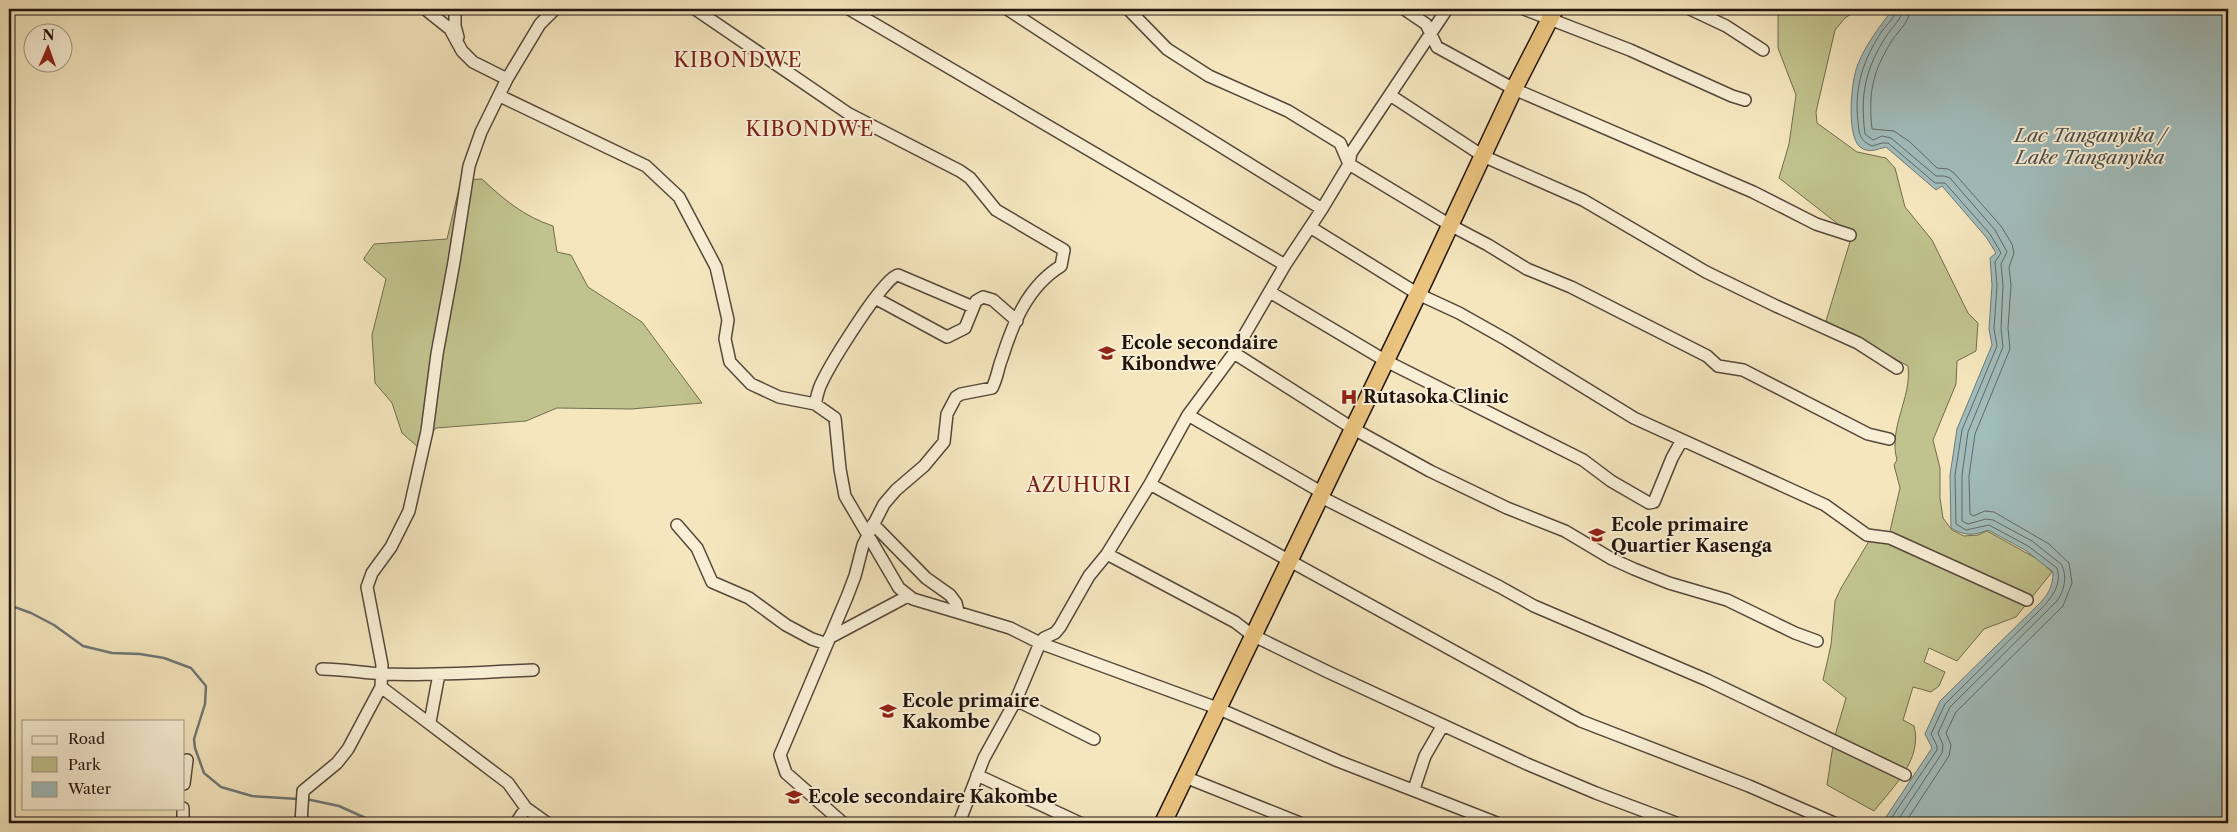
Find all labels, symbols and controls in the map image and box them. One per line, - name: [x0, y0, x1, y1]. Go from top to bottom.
- north arrow: [22, 22, 72, 72]
- text: N: [42, 26, 55, 44]
- district label: KIBONDWE: [673, 48, 803, 72]
- district label: KIBONDWE: [745, 117, 875, 141]
- water label: Lac Tanganyika / Lake Tanganyika: [2013, 124, 2170, 169]
- place label: Ecole secondaire Kibondwe: [1121, 332, 1278, 375]
- school or university icon: Ecole secondaire Kibondwe: [1097, 343, 1117, 363]
- place label: Rutasoka Clinic: [1363, 386, 1509, 408]
- hospital icon: Rutasoka Clinic: [1339, 387, 1359, 407]
- district label: AZUHURI: [1025, 473, 1132, 497]
- place label: Ecole primaire Quartier Kasenga: [1611, 514, 1773, 557]
- school or university icon: Ecole primaire Quartier Kasenga: [1587, 525, 1607, 545]
- place label: Ecole primaire Kakombe: [902, 690, 1040, 733]
- school or university icon: Ecole primaire Kakombe: [878, 701, 898, 721]
- legend: [22, 720, 185, 810]
- text: Road: [68, 729, 105, 748]
- text: Park: [68, 755, 102, 774]
- text: Water: [67, 779, 112, 798]
- place label: Ecole secondaire Kakombe: [808, 786, 1058, 808]
- school or university icon: Ecole secondaire Kakombe: [784, 787, 804, 807]

